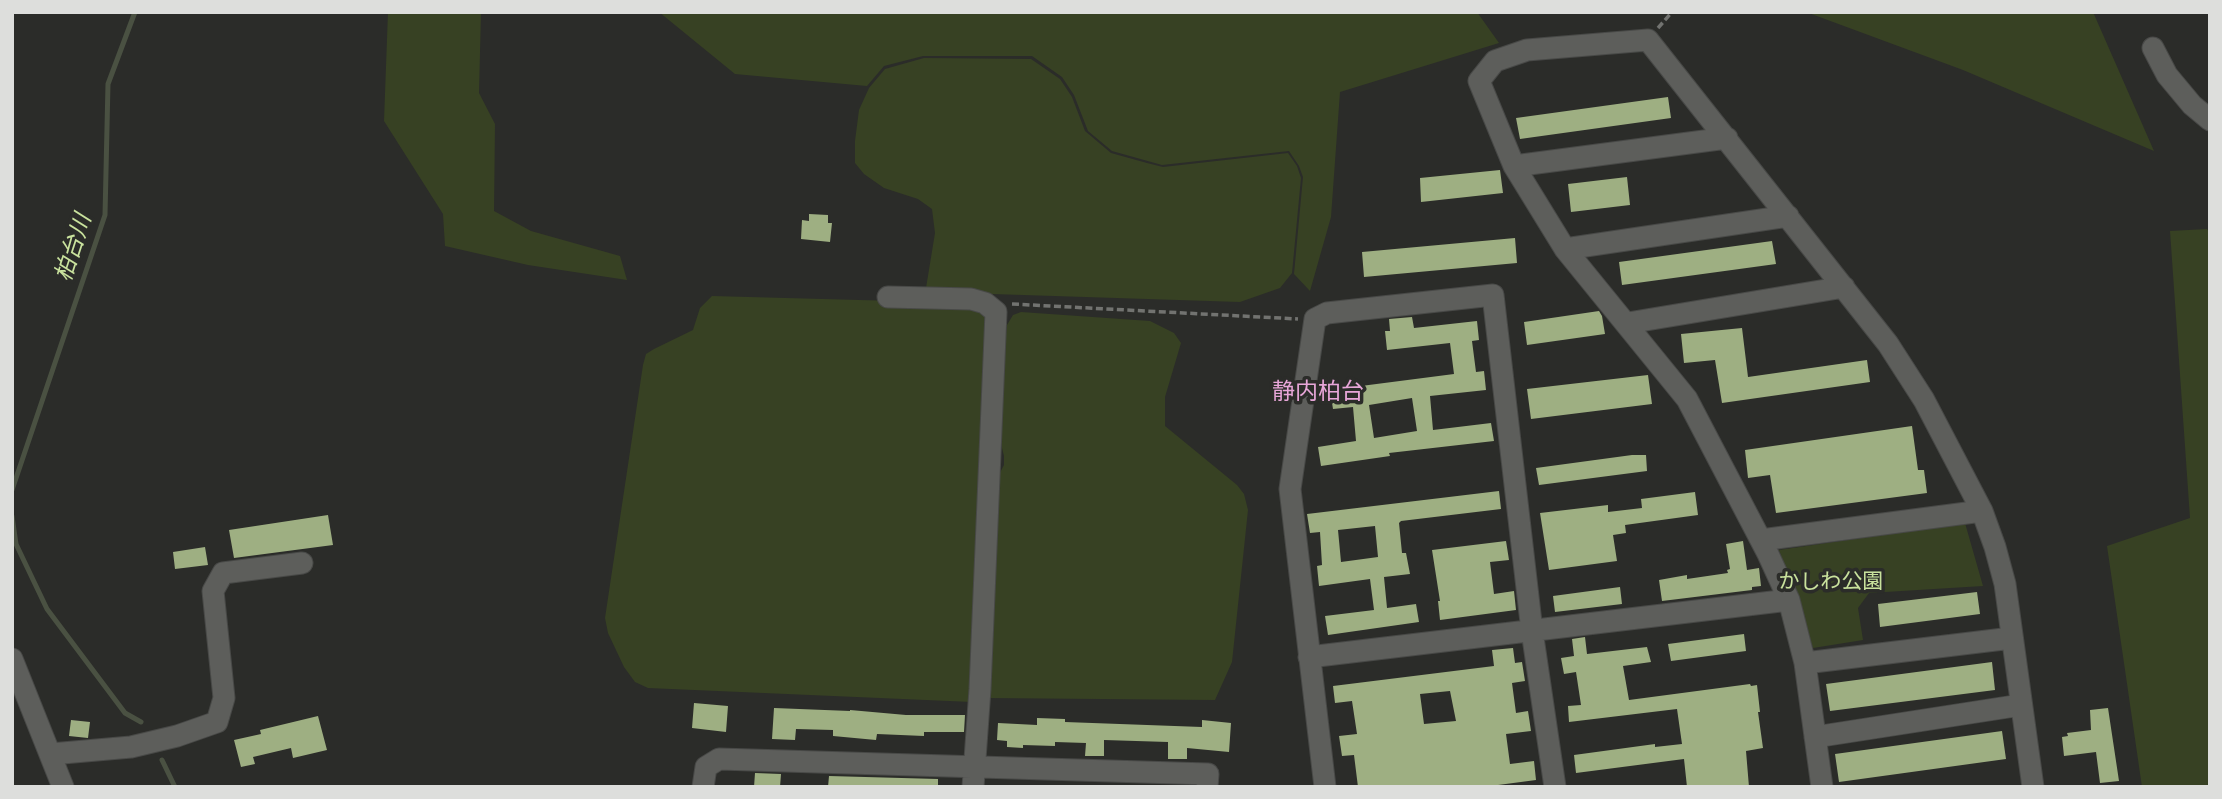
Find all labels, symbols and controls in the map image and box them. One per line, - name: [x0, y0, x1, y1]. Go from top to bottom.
- water label: 柏台川: [50, 211, 98, 285]
- district label: 静内柏台: [1272, 379, 1364, 407]
- park label: かしわ公園: [1779, 569, 1883, 595]

